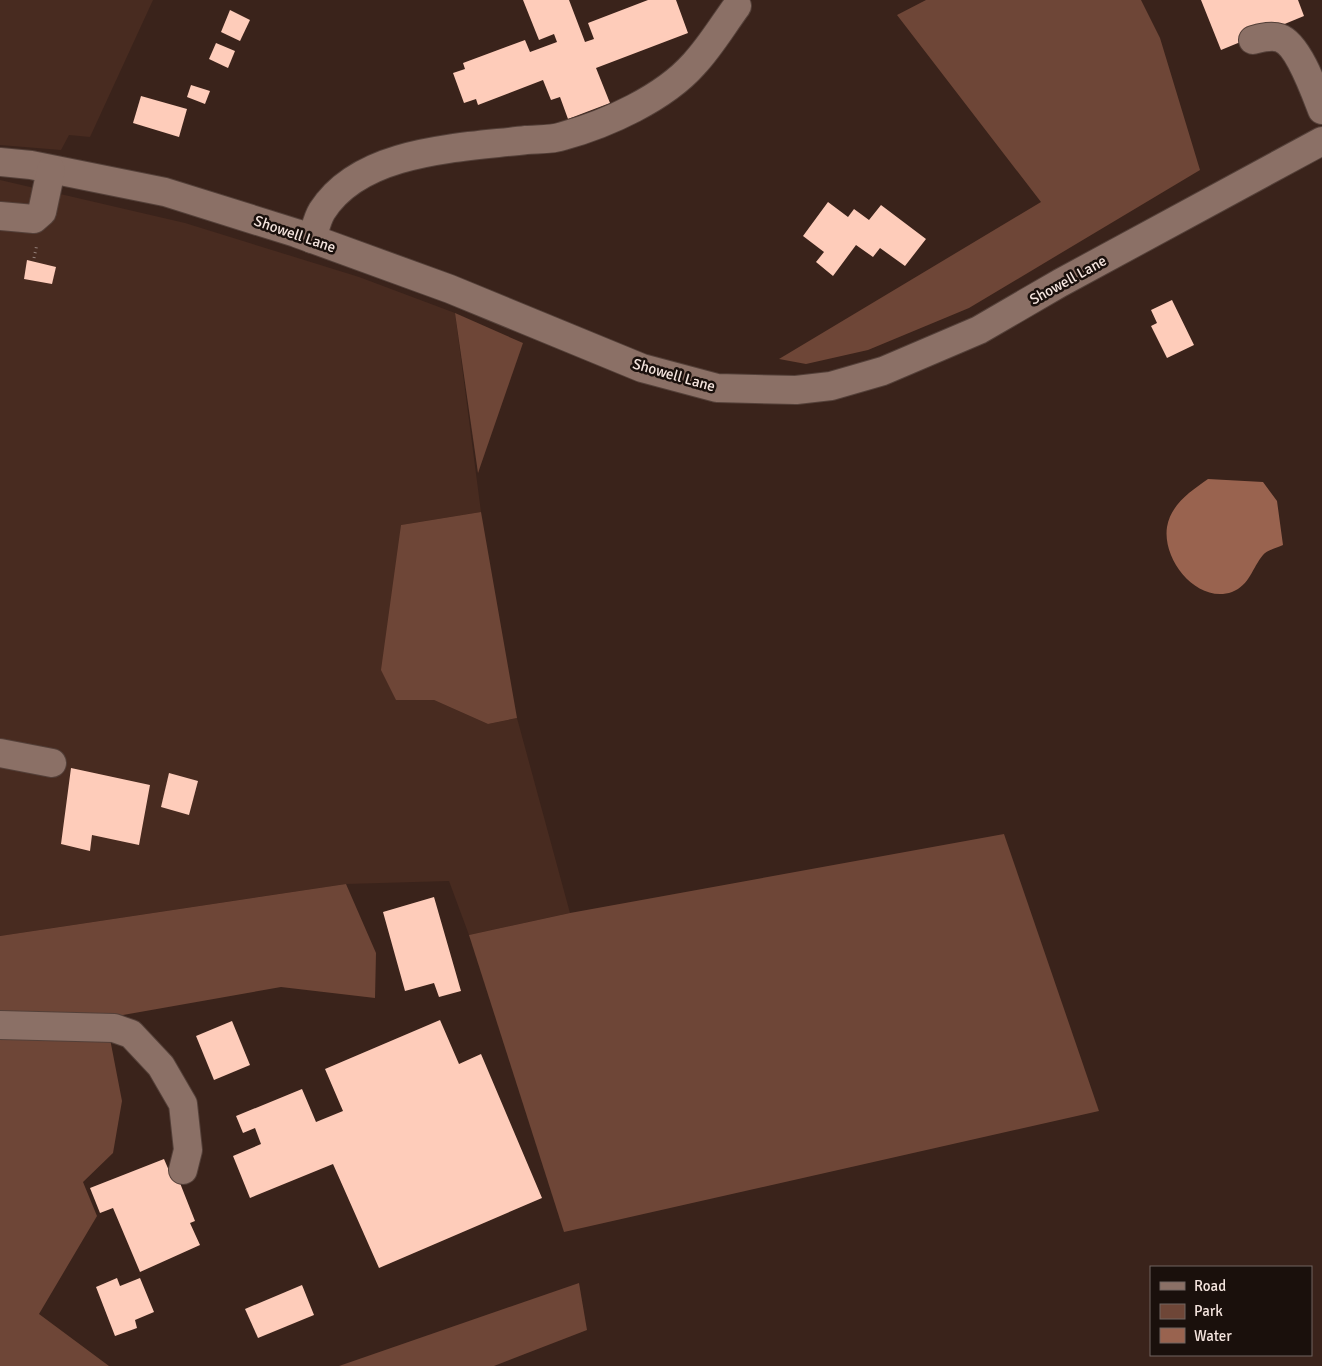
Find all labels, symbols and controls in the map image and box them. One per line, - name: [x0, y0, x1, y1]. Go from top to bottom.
- street label: Showell Lane: [252, 212, 338, 256]
- street label: Showell Lane: [1026, 251, 1110, 309]
- street label: Showell Lane: [631, 355, 717, 395]
- legend: [1150, 1266, 1312, 1356]
- text: Road: [1194, 1277, 1226, 1295]
- text: Park: [1194, 1302, 1223, 1320]
- text: Water: [1194, 1327, 1232, 1345]

